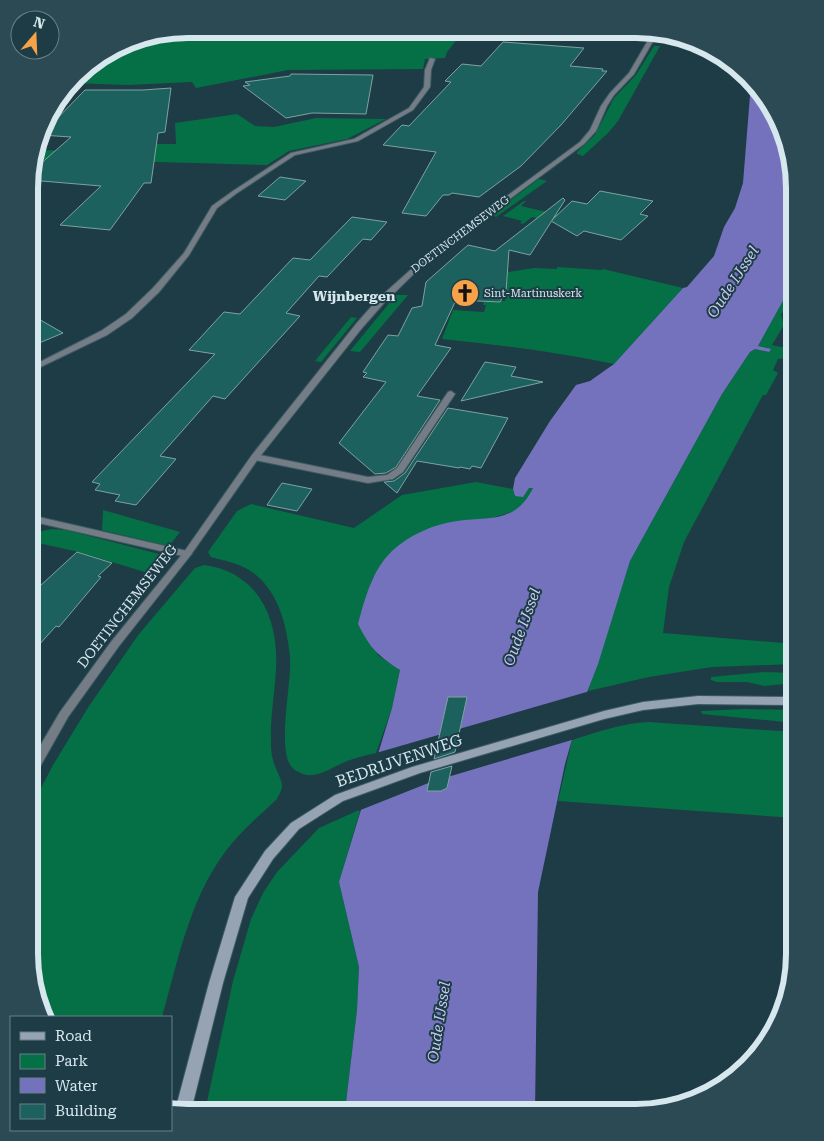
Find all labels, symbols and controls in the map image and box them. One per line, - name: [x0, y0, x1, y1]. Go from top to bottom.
- north arrow: [10, 10, 60, 60]
- text: N: [32, 13, 47, 32]
- street label: DOETINCHEMSEWEG: [409, 193, 512, 276]
- water label: Oude IJssel: [703, 242, 763, 321]
- church icon: Sint-Martinuskerk: [450, 278, 480, 308]
- place label: Sint-Martinuskerk: [484, 287, 582, 300]
- district label: Wijnbergen: [313, 288, 396, 304]
- street label: DOETINCHEMSEWEG: [74, 541, 180, 671]
- water label: Oude IJssel: [500, 585, 545, 668]
- street label: BEDRIJVENWEG: [333, 730, 465, 791]
- water label: Oude IJssel: [424, 980, 454, 1064]
- legend: [10, 1016, 172, 1131]
- text: Road: [55, 1027, 92, 1045]
- text: Park: [55, 1052, 89, 1070]
- text: Water: [55, 1077, 97, 1095]
- text: Building: [55, 1102, 117, 1120]

